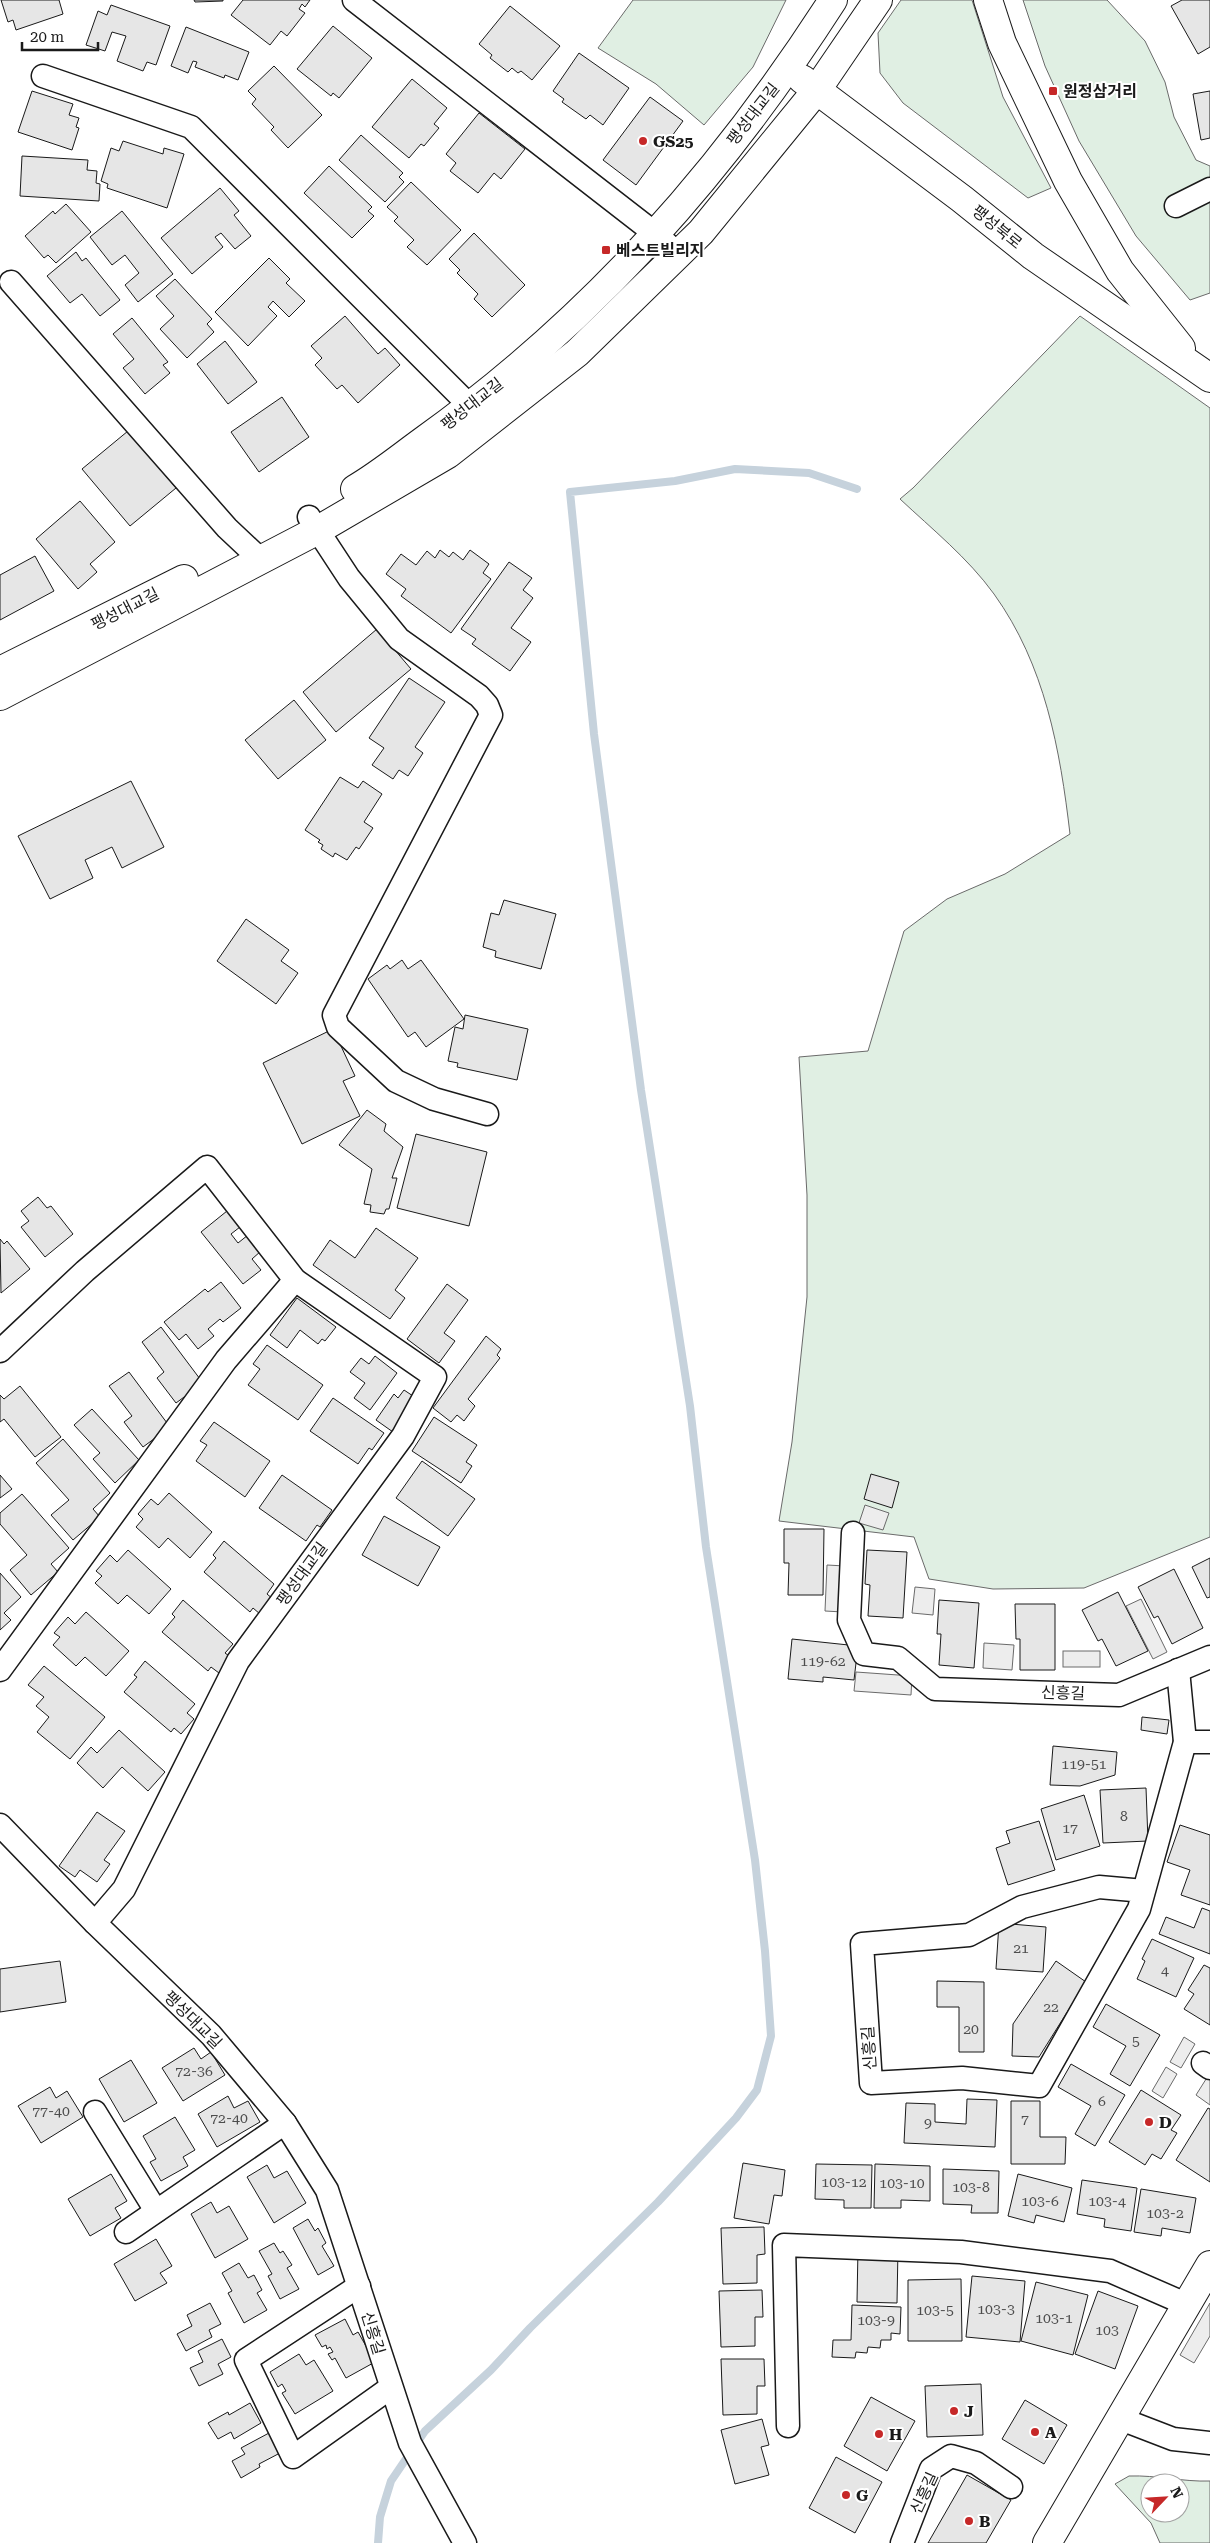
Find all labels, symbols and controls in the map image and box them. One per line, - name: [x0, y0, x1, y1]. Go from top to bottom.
- scale bar: [22, 20, 99, 52]
- text: 20 m: [30, 28, 65, 46]
- street label: 팽성대교길: [723, 79, 783, 149]
- place label: 원정삼거리: [1063, 82, 1137, 101]
- marker: 원정삼거리: [1047, 85, 1059, 97]
- place label: GS25: [653, 132, 693, 151]
- marker: GS25: [637, 135, 649, 147]
- street label: 팽성북로: [968, 201, 1026, 253]
- place label: 베스트빌리지: [616, 241, 704, 260]
- marker: 베스트빌리지: [600, 244, 612, 256]
- street label: 팽성대교길: [437, 374, 507, 434]
- street label: 팽성대교길: [88, 584, 162, 634]
- street label: 팽성대교길: [273, 1539, 331, 1609]
- house number: 119-62: [800, 1653, 846, 1669]
- street label: 신흥길: [1041, 1683, 1085, 1703]
- house number: 119-51: [1061, 1756, 1107, 1772]
- house number: 8: [1120, 1808, 1128, 1824]
- house number: 17: [1062, 1820, 1078, 1836]
- house number: 21: [1013, 1940, 1029, 1956]
- house number: 4: [1161, 1962, 1169, 1978]
- street label: 팽성대교길: [160, 1987, 226, 2053]
- house number: 22: [1043, 1999, 1059, 2015]
- house number: 20: [963, 2021, 979, 2037]
- street label: 신흥길: [858, 2025, 880, 2071]
- house number: 5: [1132, 2033, 1140, 2049]
- house number: 72-36: [175, 2063, 213, 2079]
- house number: 6: [1098, 2093, 1106, 2109]
- house number: 77-40: [32, 2103, 70, 2119]
- house number: 72-40: [210, 2110, 248, 2126]
- house number: 7: [1021, 2111, 1029, 2127]
- place label: D: [1159, 2113, 1172, 2132]
- house number: 9: [924, 2115, 932, 2131]
- marker: D: [1143, 2116, 1155, 2128]
- house number: 103-12: [821, 2174, 867, 2190]
- house number: 103-10: [879, 2175, 925, 2191]
- house number: 103-8: [952, 2179, 990, 2195]
- house number: 103-6: [1021, 2193, 1059, 2209]
- house number: 103-4: [1088, 2193, 1126, 2209]
- house number: 103-2: [1146, 2205, 1184, 2221]
- house number: 103-3: [977, 2301, 1015, 2317]
- house number: 103-5: [916, 2302, 954, 2318]
- street label: 신흥길: [357, 2309, 389, 2357]
- house number: 103-1: [1035, 2310, 1073, 2326]
- house number: 103-9: [857, 2312, 895, 2328]
- house number: 103: [1095, 2322, 1119, 2338]
- place label: J: [964, 2402, 974, 2421]
- marker: J: [948, 2405, 960, 2417]
- place label: A: [1045, 2423, 1057, 2442]
- place label: H: [889, 2425, 902, 2444]
- marker: A: [1029, 2426, 1041, 2438]
- marker: H: [873, 2428, 885, 2440]
- street label: 신흥길: [906, 2469, 942, 2517]
- north arrow: [1140, 2473, 1190, 2523]
- text: N: [1167, 2484, 1186, 2501]
- place label: G: [856, 2486, 869, 2505]
- marker: G: [840, 2489, 852, 2501]
- place label: B: [979, 2512, 991, 2531]
- marker: B: [963, 2515, 975, 2527]

